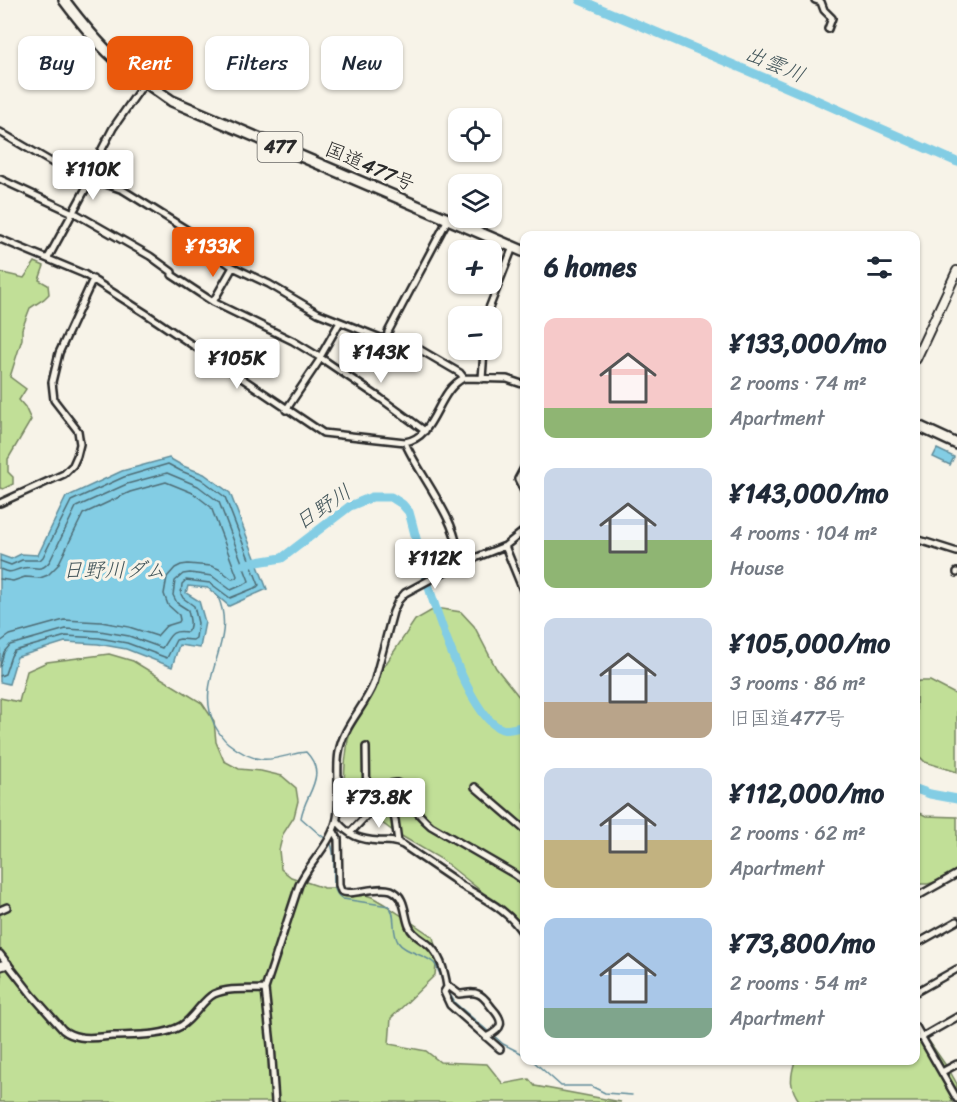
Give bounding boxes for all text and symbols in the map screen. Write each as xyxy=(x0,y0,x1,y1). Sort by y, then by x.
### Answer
water label: 出雲川 xyxy=(739,34,811,94)
chip: Buy xyxy=(18,36,95,90)
chip: Rent xyxy=(107,36,193,90)
chip: Filters xyxy=(205,36,309,90)
chip: New xyxy=(321,36,403,90)
map controls xyxy=(448,108,502,360)
button: locate xyxy=(448,108,502,162)
road number: 477 xyxy=(258,132,302,162)
street label: 国道477号 xyxy=(319,132,421,201)
pin: ¥110K xyxy=(51,150,135,201)
text: ¥110K xyxy=(66,152,120,187)
button: layers xyxy=(448,174,502,228)
pin: ¥133K xyxy=(171,227,255,278)
text: ¥133K xyxy=(186,229,240,264)
button: + xyxy=(448,240,502,294)
text: 6 homes xyxy=(544,244,636,290)
icon: filters xyxy=(863,251,896,284)
button: − xyxy=(448,306,502,360)
text: ¥133,000/mo xyxy=(730,320,887,366)
pin: ¥143K xyxy=(339,333,423,384)
text: ¥143K xyxy=(353,335,409,370)
pin: ¥105K xyxy=(195,339,279,390)
text: ¥105K xyxy=(209,341,265,376)
icon: home xyxy=(592,342,664,414)
text: 2 rooms · 74 m² xyxy=(730,366,867,401)
text: Apartment xyxy=(730,401,824,436)
text: ¥143,000/mo xyxy=(730,470,888,516)
water label: 日野川 xyxy=(286,474,360,540)
icon: home xyxy=(592,492,664,564)
text: 4 rooms · 104 m² xyxy=(730,516,878,551)
pin: ¥112K xyxy=(393,539,477,590)
text: ¥112K xyxy=(409,541,461,576)
water label: 日野川ダム xyxy=(62,551,166,589)
text: House xyxy=(730,551,784,586)
text: ¥105,000/mo xyxy=(730,620,890,666)
icon: home xyxy=(592,642,664,714)
text: 3 rooms · 86 m² xyxy=(730,666,866,701)
text: 旧国道477号 xyxy=(730,701,845,736)
text: ¥112,000/mo xyxy=(730,770,884,816)
pin: ¥73.8K xyxy=(330,778,428,829)
text: ¥73.8K xyxy=(347,780,411,815)
icon: home xyxy=(592,792,664,864)
text: 2 rooms · 62 m² xyxy=(730,816,866,851)
text: Apartment xyxy=(730,851,824,886)
text: ¥73,800/mo xyxy=(730,920,875,966)
icon: home xyxy=(592,942,664,1014)
text: 2 rooms · 54 m² xyxy=(730,966,868,1001)
text: Apartment xyxy=(730,1001,824,1036)

